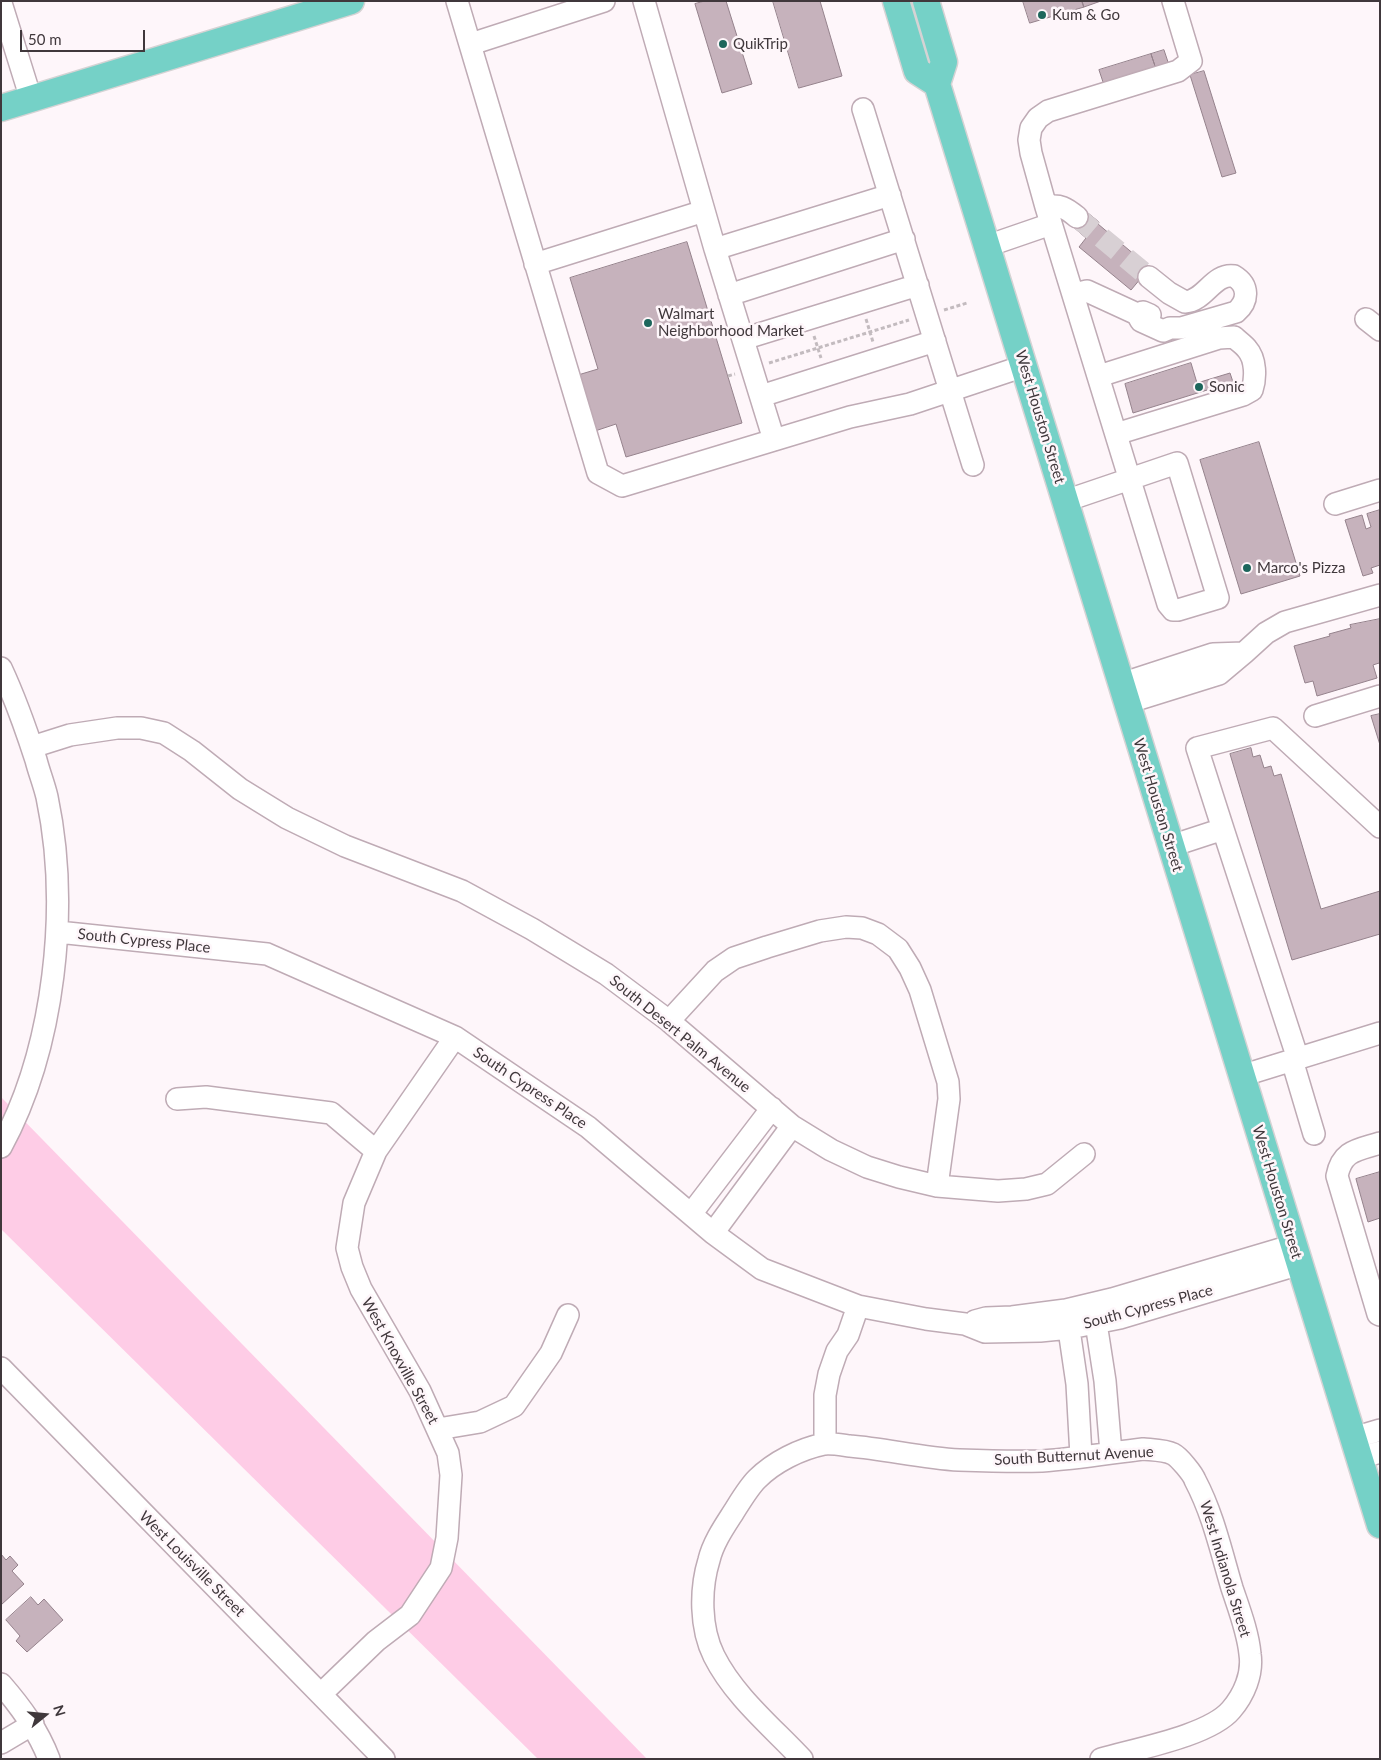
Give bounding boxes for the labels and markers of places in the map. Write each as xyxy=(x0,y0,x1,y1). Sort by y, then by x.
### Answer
place label: Kum & Go xyxy=(1052,6,1120,24)
marker: Kum & Go xyxy=(1036,9,1048,21)
place label: QuikTrip xyxy=(733,35,788,53)
marker: QuikTrip xyxy=(717,38,729,50)
place label: Walmart Neighborhood Market xyxy=(658,305,804,340)
marker: Walmart Neighborhood Market xyxy=(642,317,654,329)
place label: Sonic xyxy=(1209,378,1245,396)
marker: Sonic xyxy=(1193,381,1205,393)
place label: Marco's Pizza xyxy=(1257,559,1345,577)
marker: Marco's Pizza xyxy=(1241,562,1253,574)

